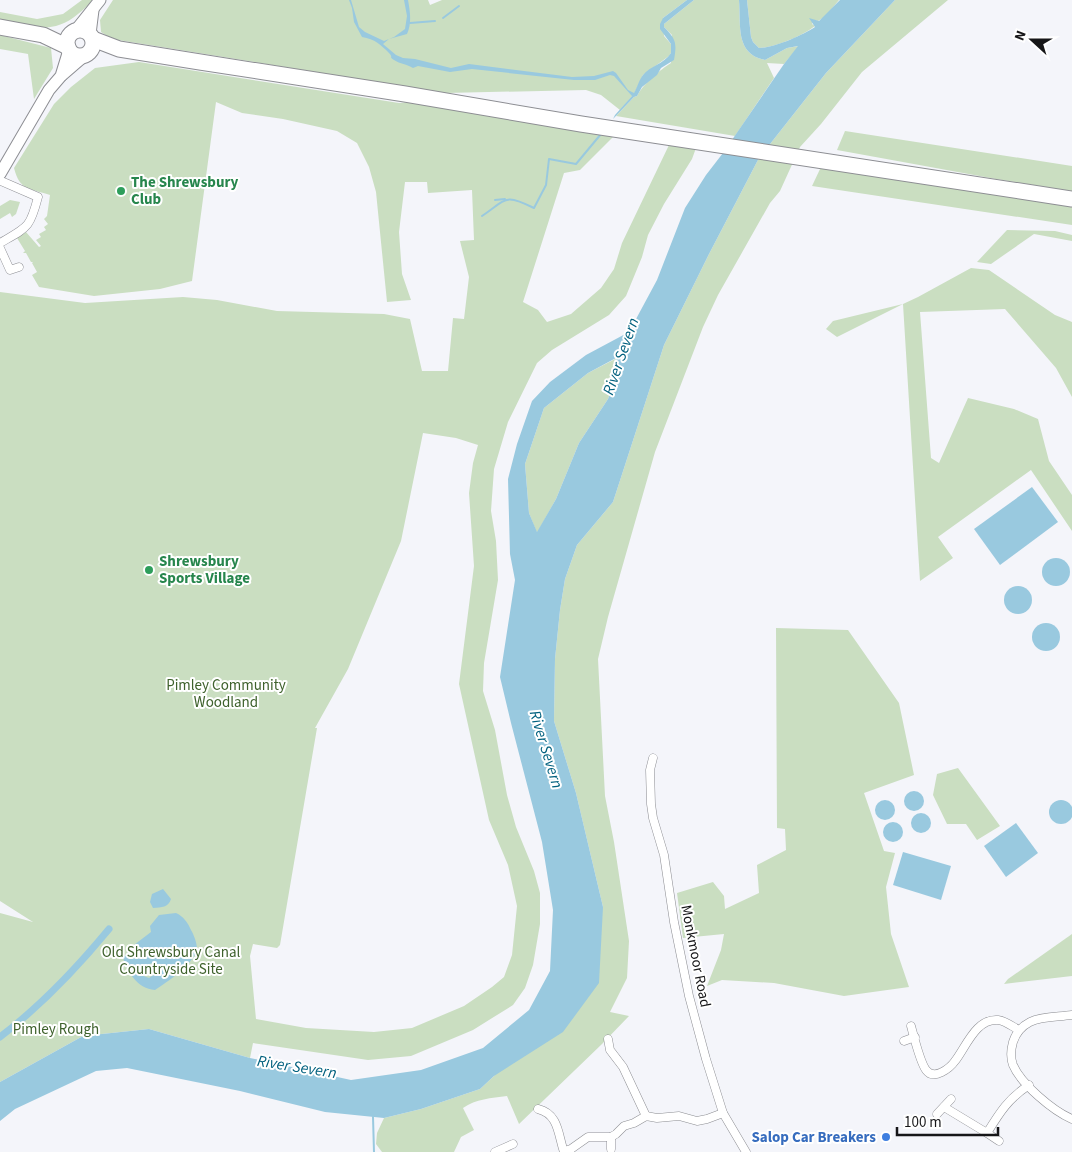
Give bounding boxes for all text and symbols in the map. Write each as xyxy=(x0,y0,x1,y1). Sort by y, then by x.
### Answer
north arrow xyxy=(1007,15,1057,65)
text: N xyxy=(1010,28,1032,44)
place label: The Shrewsbury Club xyxy=(131,172,239,210)
marker: The Shrewsbury Club xyxy=(115,185,127,197)
water label: River Severn xyxy=(597,315,644,398)
place label: Shrewsbury Sports Village xyxy=(159,551,250,589)
marker: Shrewsbury Sports Village xyxy=(143,564,155,576)
park label: Pimley Community Woodland xyxy=(166,675,286,713)
water label: River Severn xyxy=(524,708,568,791)
street label: Monkmoor Road xyxy=(675,903,716,1009)
park label: Old Shrewsbury Canal Countryside Site xyxy=(102,942,241,980)
park label: Pimley Rough xyxy=(13,1019,99,1040)
water label: River Severn xyxy=(255,1050,338,1084)
scale bar xyxy=(897,1104,998,1136)
text: 100 m xyxy=(904,1112,942,1133)
place label: Salop Car Breakers xyxy=(751,1127,876,1148)
marker: Salop Car Breakers xyxy=(880,1131,892,1143)

